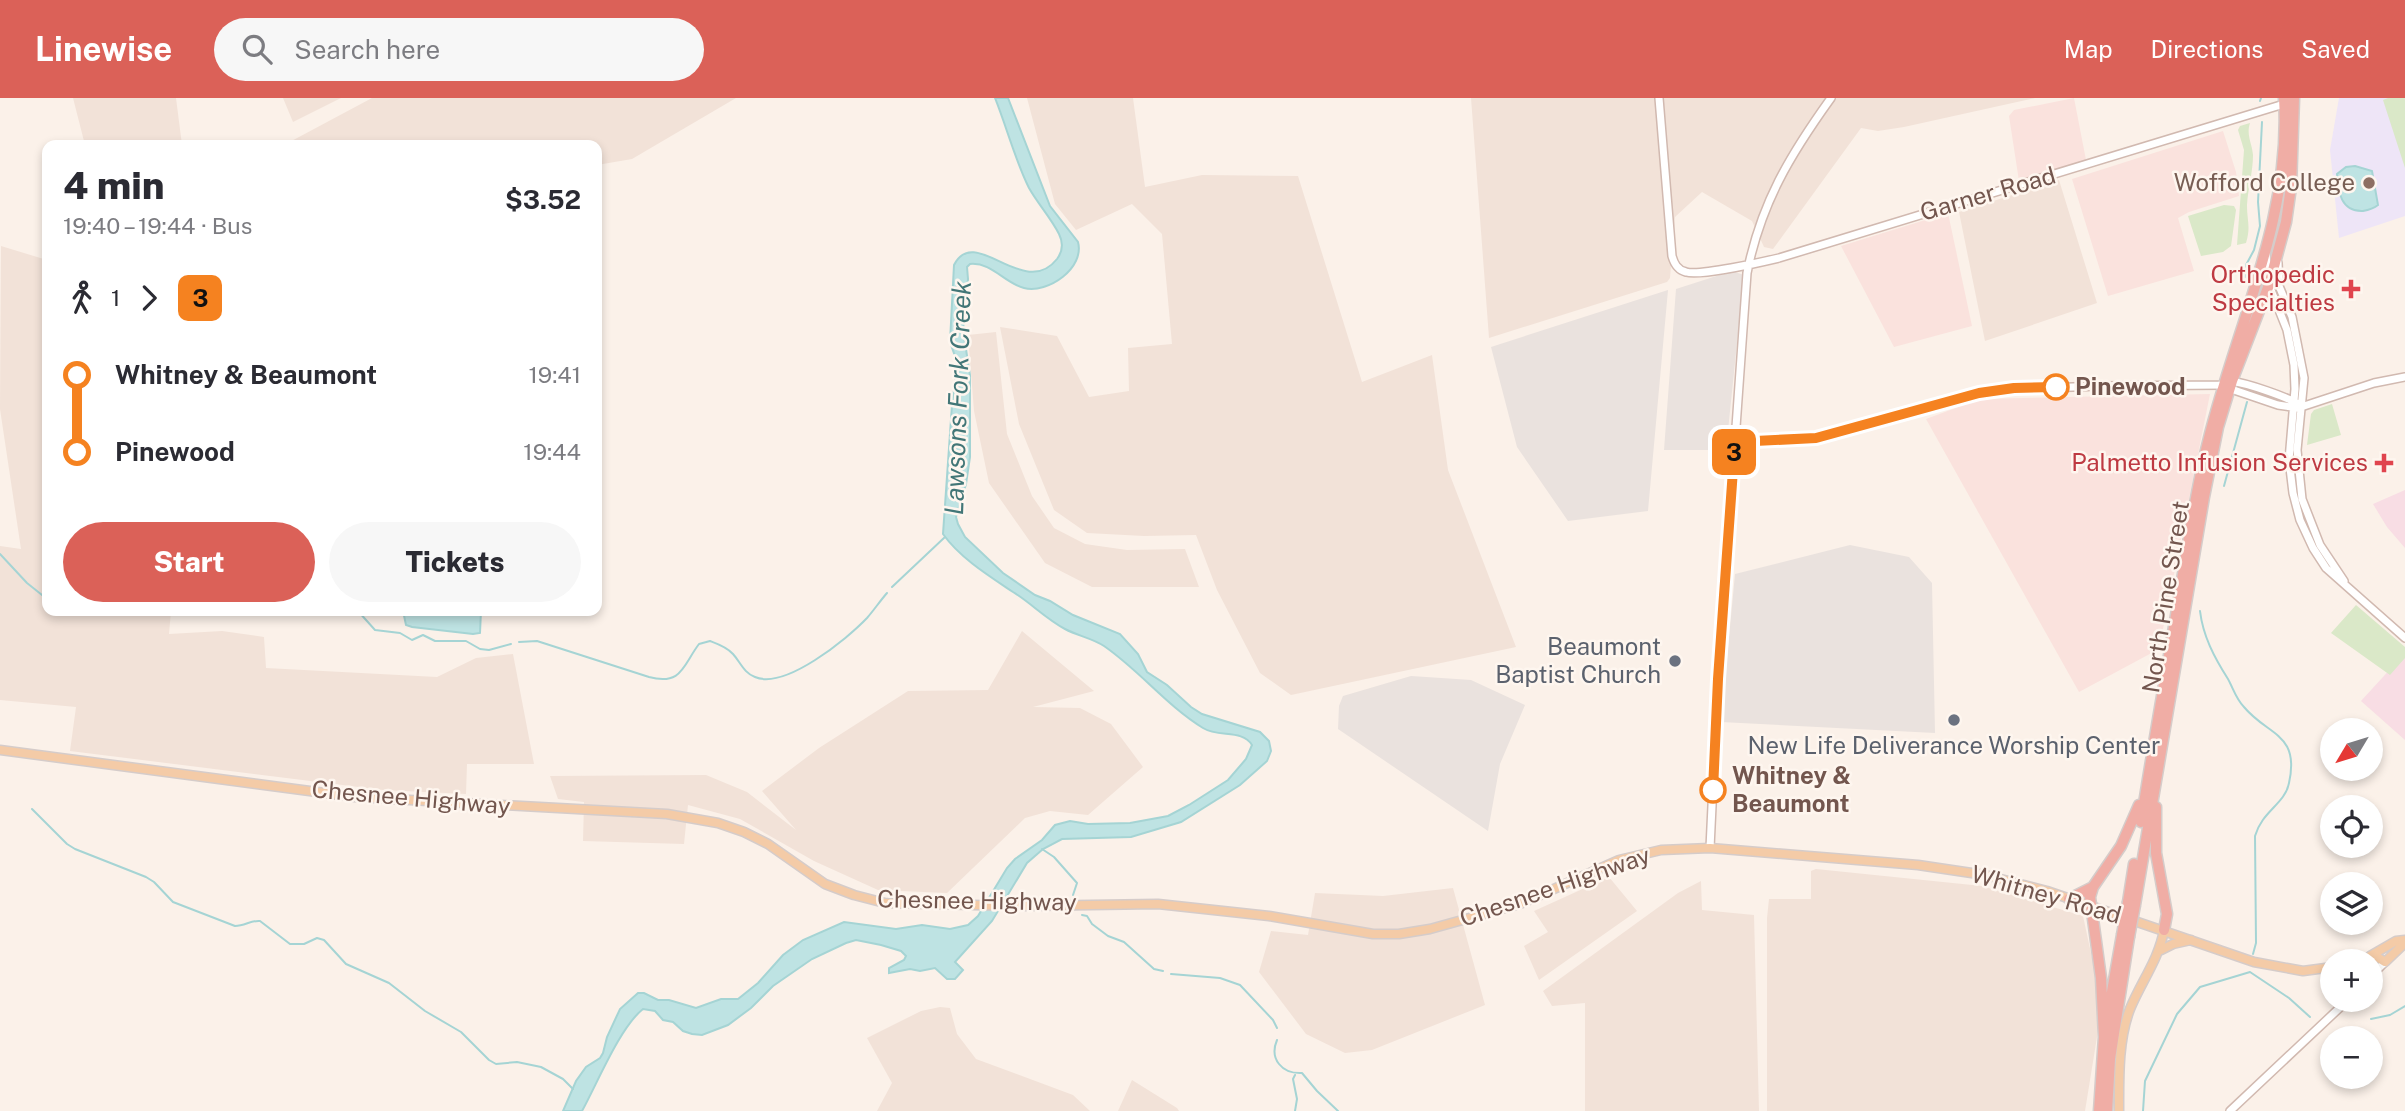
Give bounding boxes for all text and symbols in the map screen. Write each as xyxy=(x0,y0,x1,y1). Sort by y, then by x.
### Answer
search box xyxy=(214,18,704,81)
text: Linewise xyxy=(35,30,172,68)
icon: search xyxy=(238,30,276,68)
text: Search here xyxy=(294,34,440,65)
text: Map xyxy=(2064,35,2113,63)
text: Directions xyxy=(2151,35,2263,63)
text: Saved xyxy=(2301,35,2370,63)
street label: Garner Road xyxy=(1917,160,2059,226)
text: 4 min xyxy=(63,163,165,208)
place label: Wofford College xyxy=(2174,168,2355,196)
marker: Wofford College xyxy=(2361,175,2377,191)
text: $3.52 xyxy=(505,184,581,215)
text: 19:40 – 19:44 · Bus xyxy=(63,212,252,239)
place label: Orthopedic Specialties xyxy=(2210,260,2335,316)
icon: walk xyxy=(63,279,101,317)
icon: forward xyxy=(130,279,168,317)
marker: Orthopedic Specialties xyxy=(2341,279,2361,299)
water label: Lawsons Fork Creek xyxy=(938,280,977,516)
text: 1 xyxy=(111,284,120,311)
text: 3 xyxy=(192,284,208,312)
text: Whitney & Beaumont xyxy=(115,359,377,390)
text: 19:41 xyxy=(528,361,581,388)
place label: Pinewood xyxy=(2075,372,2186,400)
marker: Pinewood xyxy=(2043,374,2069,400)
line badge: 3 xyxy=(1711,429,1757,475)
text: Pinewood xyxy=(115,436,235,467)
text: 19:44 xyxy=(523,438,581,465)
text: 3 xyxy=(1726,438,1742,466)
place label: Palmetto Infusion Services xyxy=(2071,448,2368,476)
marker: Palmetto Infusion Services xyxy=(2374,453,2394,473)
street label: North Pine Street xyxy=(2136,499,2194,695)
button: Start xyxy=(63,522,315,602)
button: Tickets xyxy=(329,522,581,602)
place label: Beaumont Baptist Church xyxy=(1495,632,1661,688)
marker: Beaumont Baptist Church xyxy=(1667,653,1683,669)
marker: New Life Deliverance Worship Center xyxy=(1946,712,1962,728)
north arrow xyxy=(2320,718,2384,780)
map controls xyxy=(2320,718,2383,1089)
place label: New Life Deliverance Worship Center xyxy=(1748,731,2160,759)
place label: Whitney & Beaumont xyxy=(1732,761,1851,817)
street label: Chesnee Highway xyxy=(310,774,512,820)
marker: Whitney & Beaumont xyxy=(1700,777,1726,803)
button: locate xyxy=(2320,795,2383,858)
street label: Chesnee Highway xyxy=(1456,840,1654,932)
street label: Whitney Road xyxy=(1968,859,2124,929)
button: layers xyxy=(2320,872,2383,935)
street label: Chesnee Highway xyxy=(877,884,1077,916)
button: + xyxy=(2320,949,2383,1012)
button: − xyxy=(2320,1026,2383,1089)

